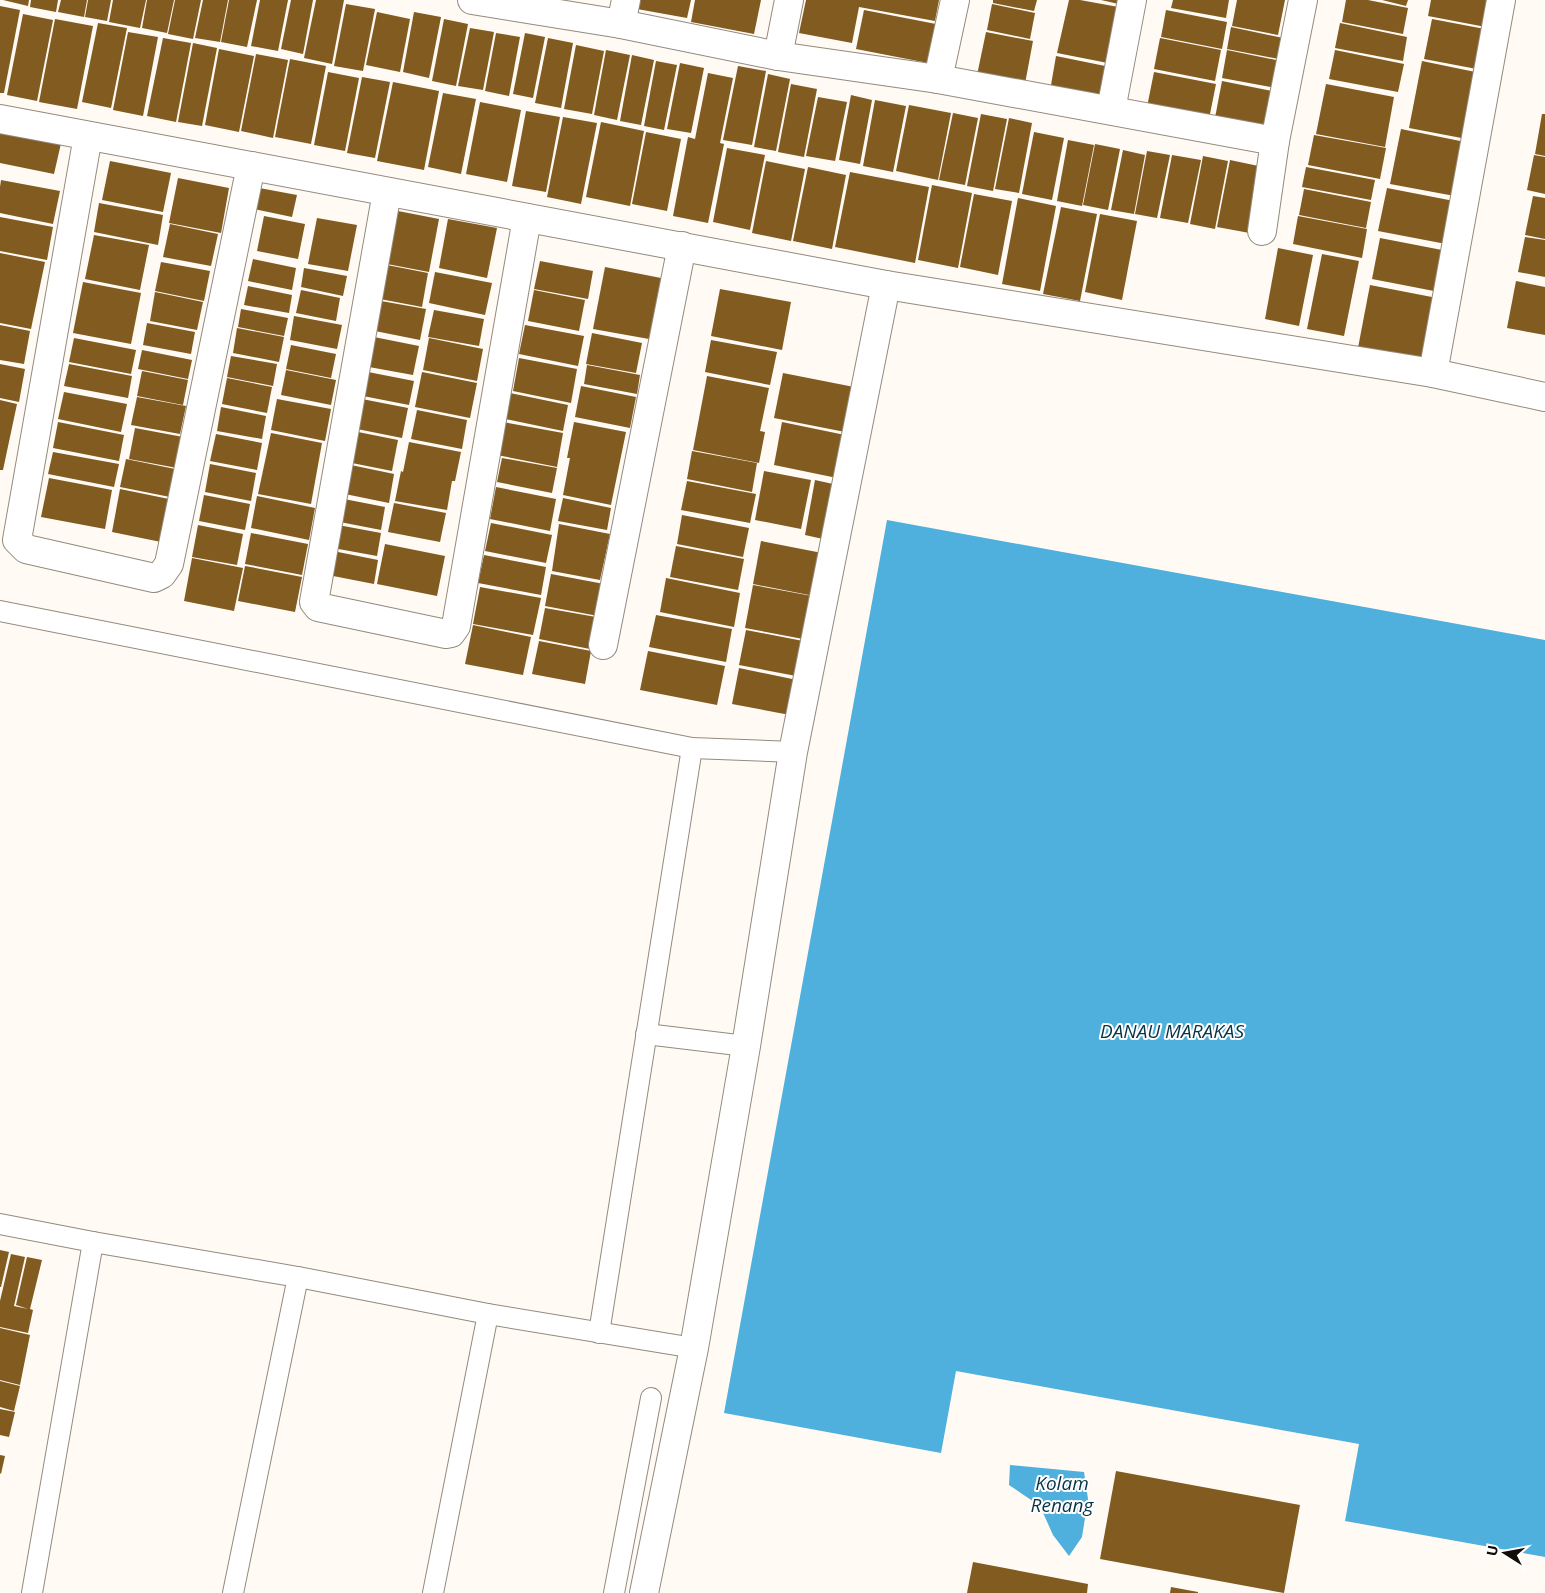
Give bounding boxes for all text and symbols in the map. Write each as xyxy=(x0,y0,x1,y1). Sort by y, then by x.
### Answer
water label: DANAU MARAKAS xyxy=(1100,1018,1244,1044)
water label: Kolam Renang xyxy=(1031,1470,1095,1518)
north arrow xyxy=(1480,1528,1530,1578)
text: U xyxy=(1481,1543,1502,1557)

